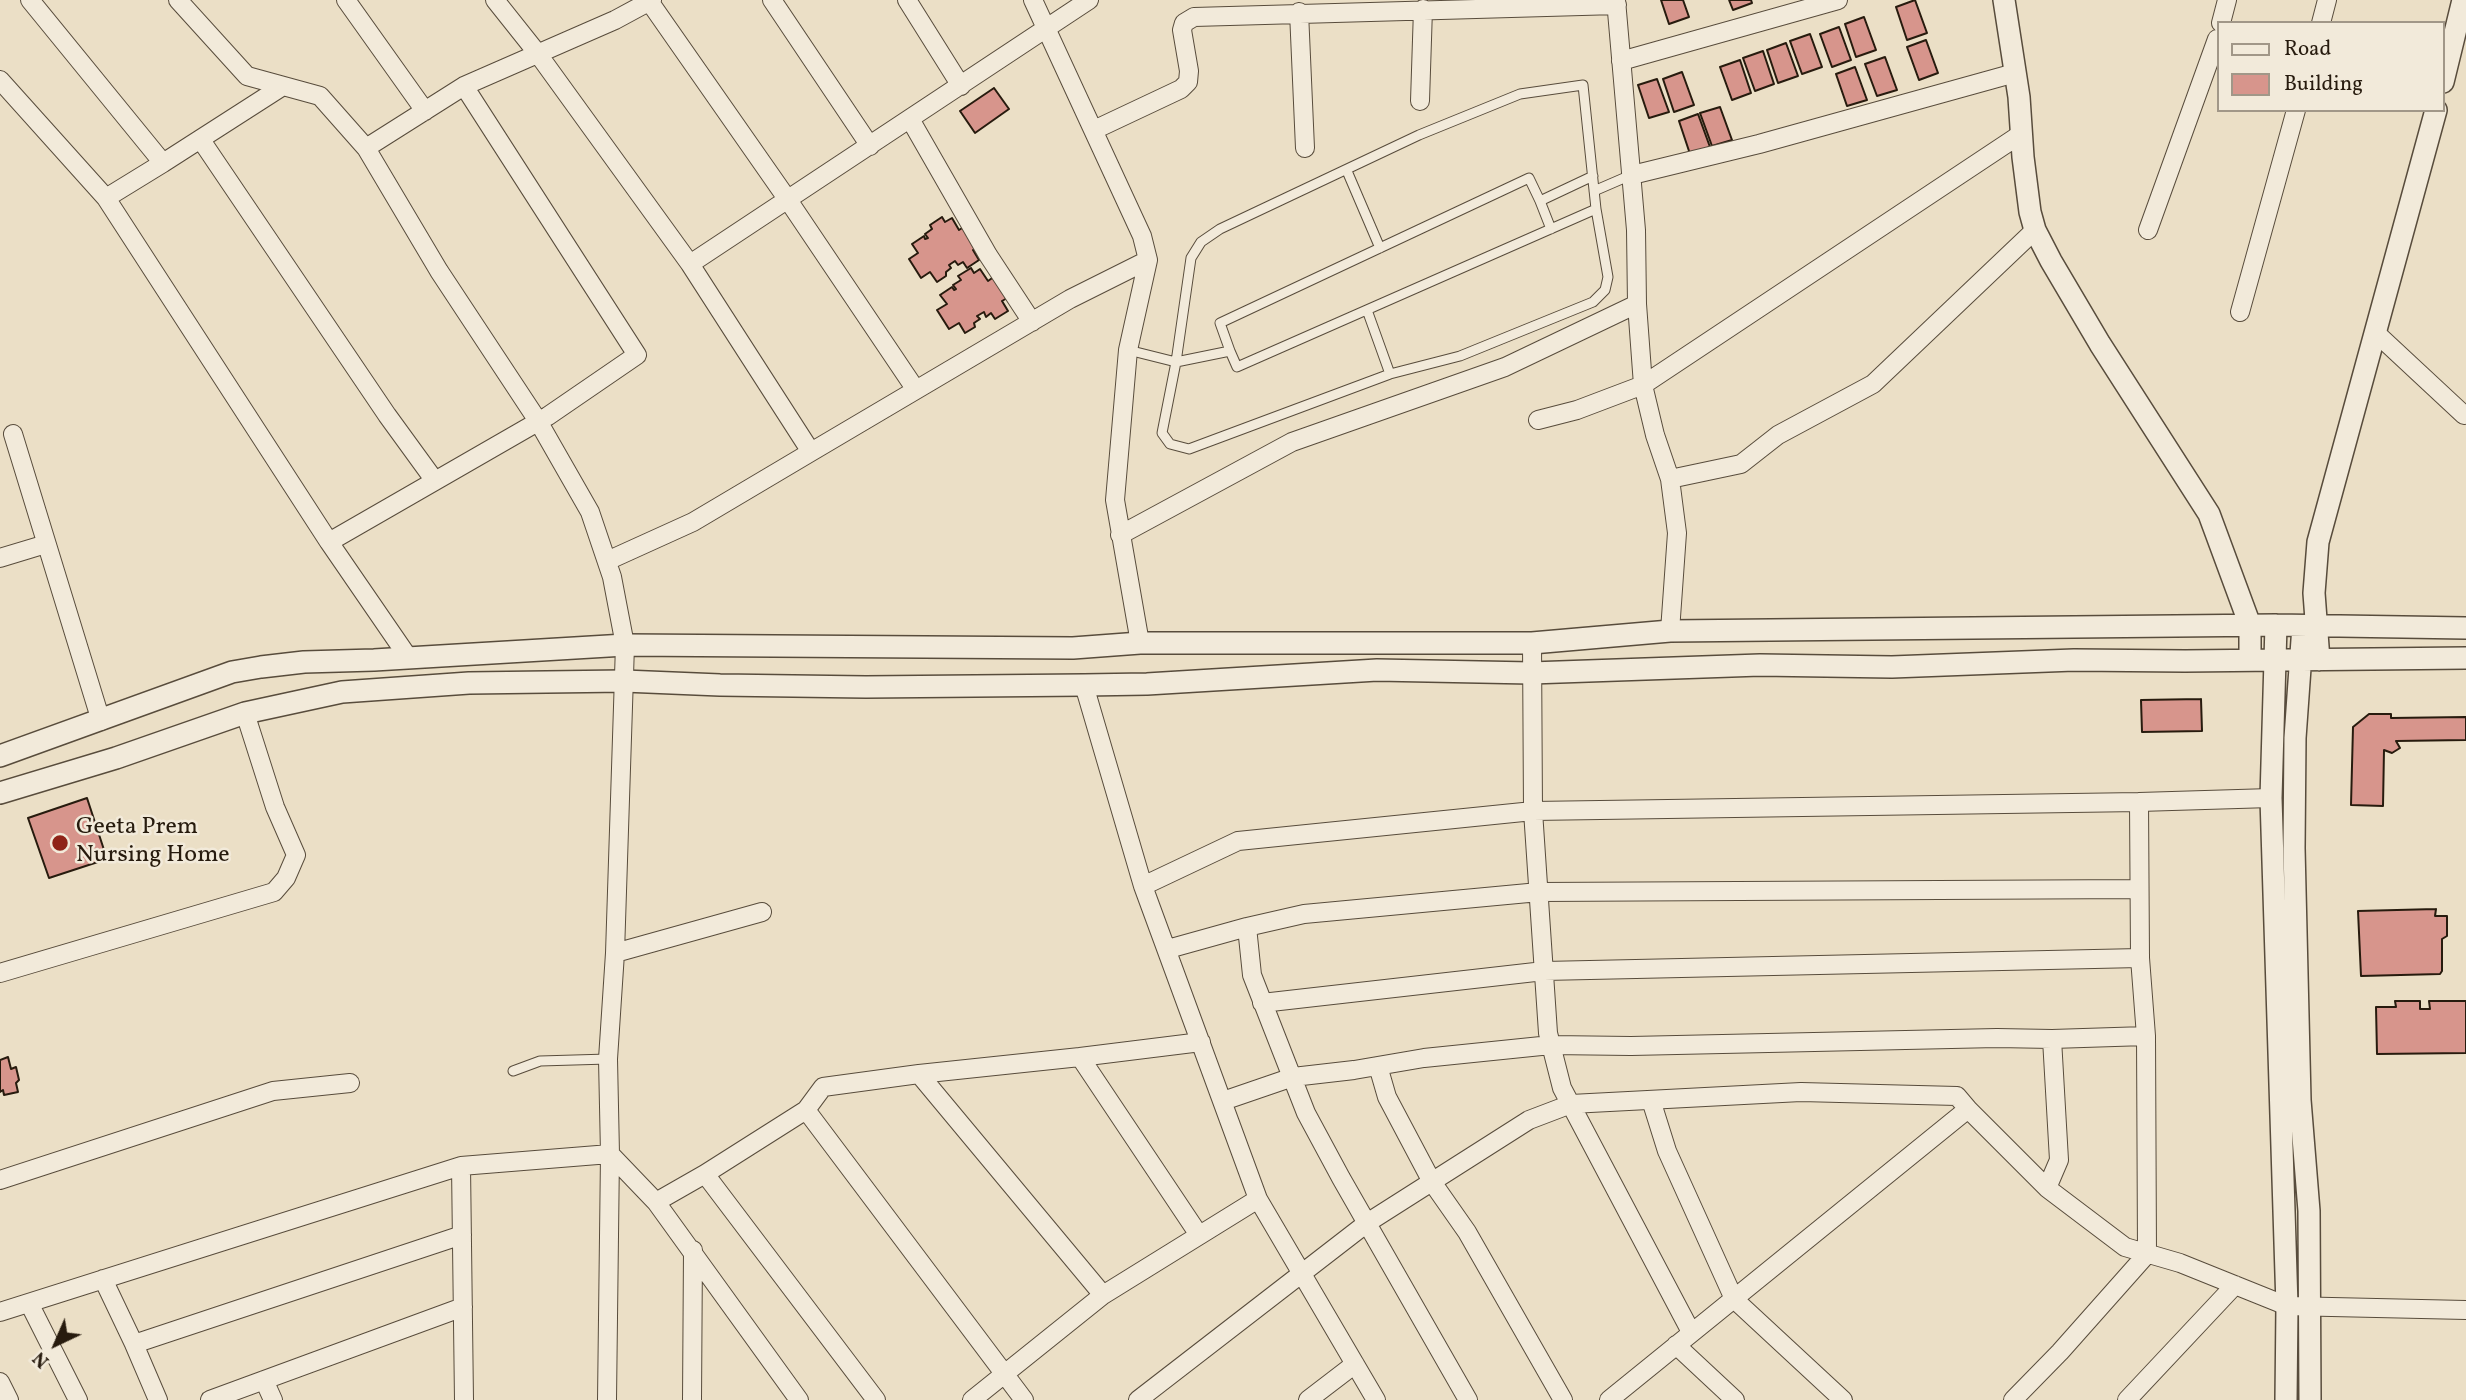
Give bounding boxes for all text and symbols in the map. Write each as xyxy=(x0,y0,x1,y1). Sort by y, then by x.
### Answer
legend xyxy=(2218,21,2445,112)
text: Road xyxy=(2284,35,2331,64)
text: Building xyxy=(2284,70,2363,99)
place label: Geeta Prem Nursing Home xyxy=(76,815,230,871)
marker: Geeta Prem Nursing Home xyxy=(50,833,70,853)
north arrow xyxy=(21,1309,91,1379)
text: N xyxy=(27,1345,55,1373)

